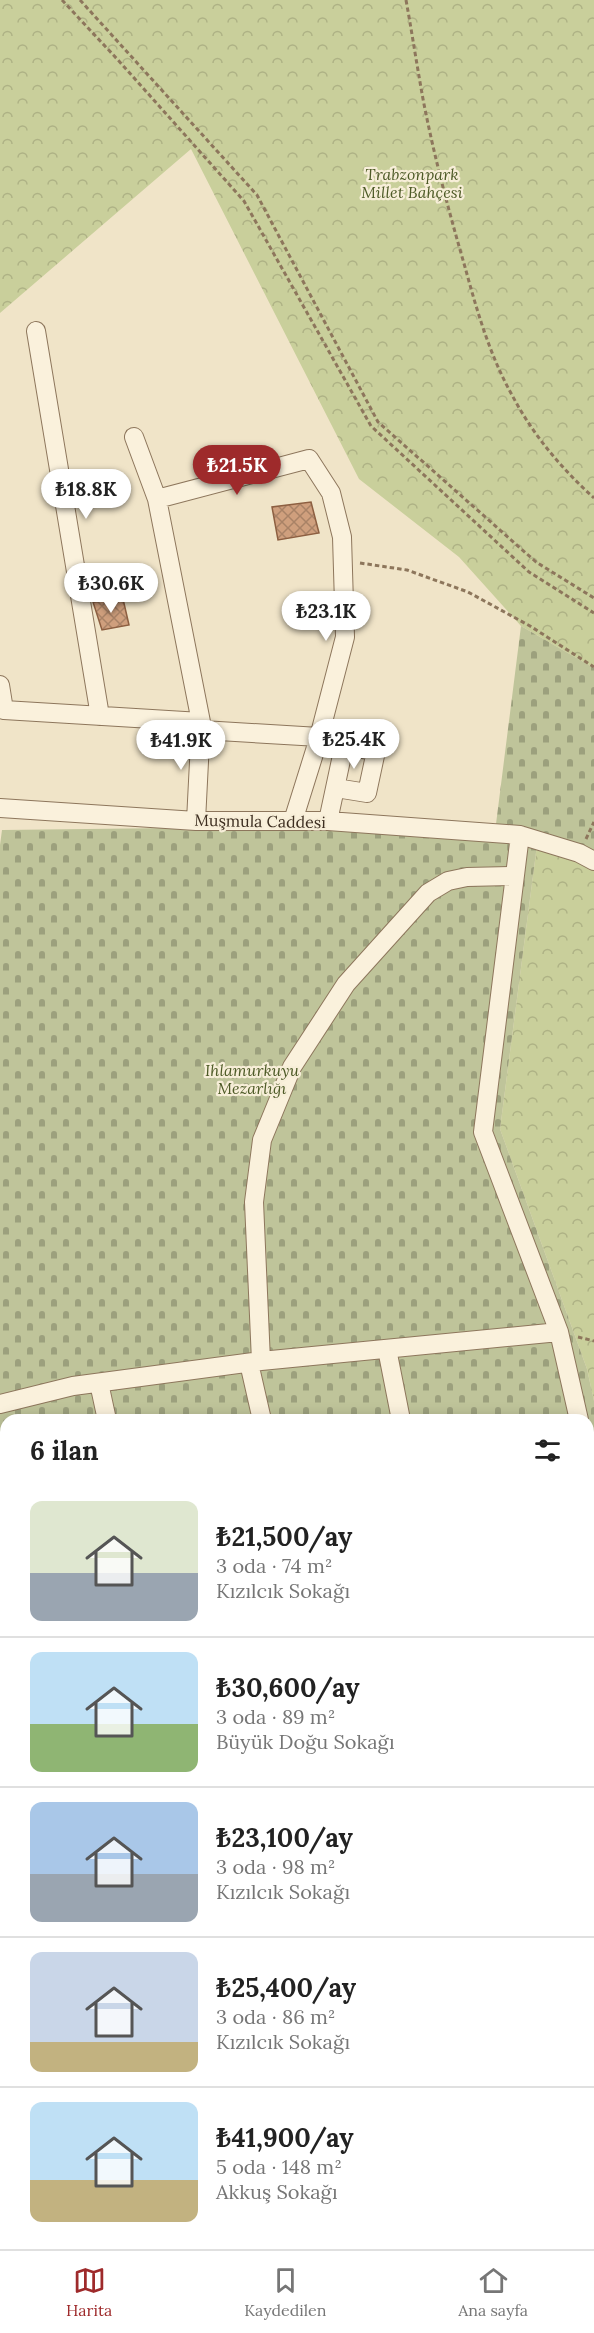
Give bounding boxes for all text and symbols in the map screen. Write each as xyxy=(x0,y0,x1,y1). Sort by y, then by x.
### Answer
park label: Trabzonpark Millet Bahçesi xyxy=(361,164,463,202)
pin: ₺21.5K xyxy=(188,445,286,496)
text: ₺21.5K xyxy=(207,452,267,477)
pin: ₺18.8K xyxy=(37,469,135,520)
text: ₺18.8K xyxy=(55,476,117,501)
pin: ₺30.6K xyxy=(62,563,160,614)
text: ₺30.6K xyxy=(78,570,144,595)
pin: ₺23.1K xyxy=(277,591,375,642)
text: ₺23.1K xyxy=(296,598,356,623)
pin: ₺25.4K xyxy=(305,719,403,770)
pin: ₺41.9K xyxy=(132,720,230,771)
text: ₺25.4K xyxy=(322,726,386,751)
text: ₺41.9K xyxy=(150,727,212,752)
street label: Muşmula Caddesi xyxy=(194,810,326,832)
park label: Ihlamurkuyu Mezarlığı xyxy=(205,1060,299,1098)
text: 6 ilan xyxy=(30,1434,99,1467)
icon: filters xyxy=(531,1434,564,1467)
text: ₺21,500/ay xyxy=(216,1520,352,1553)
icon: home xyxy=(78,1525,150,1597)
text: 3 oda · 74 m² xyxy=(216,1553,333,1578)
text: Kızılcık Sokağı xyxy=(216,1578,350,1603)
text: ₺30,600/ay xyxy=(216,1671,360,1704)
icon: home xyxy=(78,1676,150,1748)
text: 3 oda · 89 m² xyxy=(216,1704,335,1729)
text: Büyük Doğu Sokağı xyxy=(216,1729,395,1754)
text: ₺23,100/ay xyxy=(216,1821,353,1854)
icon: home xyxy=(78,1826,150,1898)
text: 3 oda · 98 m² xyxy=(216,1854,336,1879)
text: Kızılcık Sokağı xyxy=(216,1879,350,1904)
text: ₺25,400/ay xyxy=(216,1971,356,2004)
icon: home xyxy=(78,1976,150,2048)
text: 3 oda · 86 m² xyxy=(216,2004,336,2029)
text: Kızılcık Sokağı xyxy=(216,2029,350,2054)
text: ₺41,900/ay xyxy=(216,2121,354,2154)
icon: home xyxy=(78,2126,150,2198)
text: 5 oda · 148 m² xyxy=(216,2154,342,2179)
text: Akkuş Sokağı xyxy=(216,2179,338,2204)
tab: Harita xyxy=(66,2264,112,2320)
tab: Kaydedilen xyxy=(244,2264,326,2320)
tab: Ana sayfa xyxy=(458,2264,528,2320)

